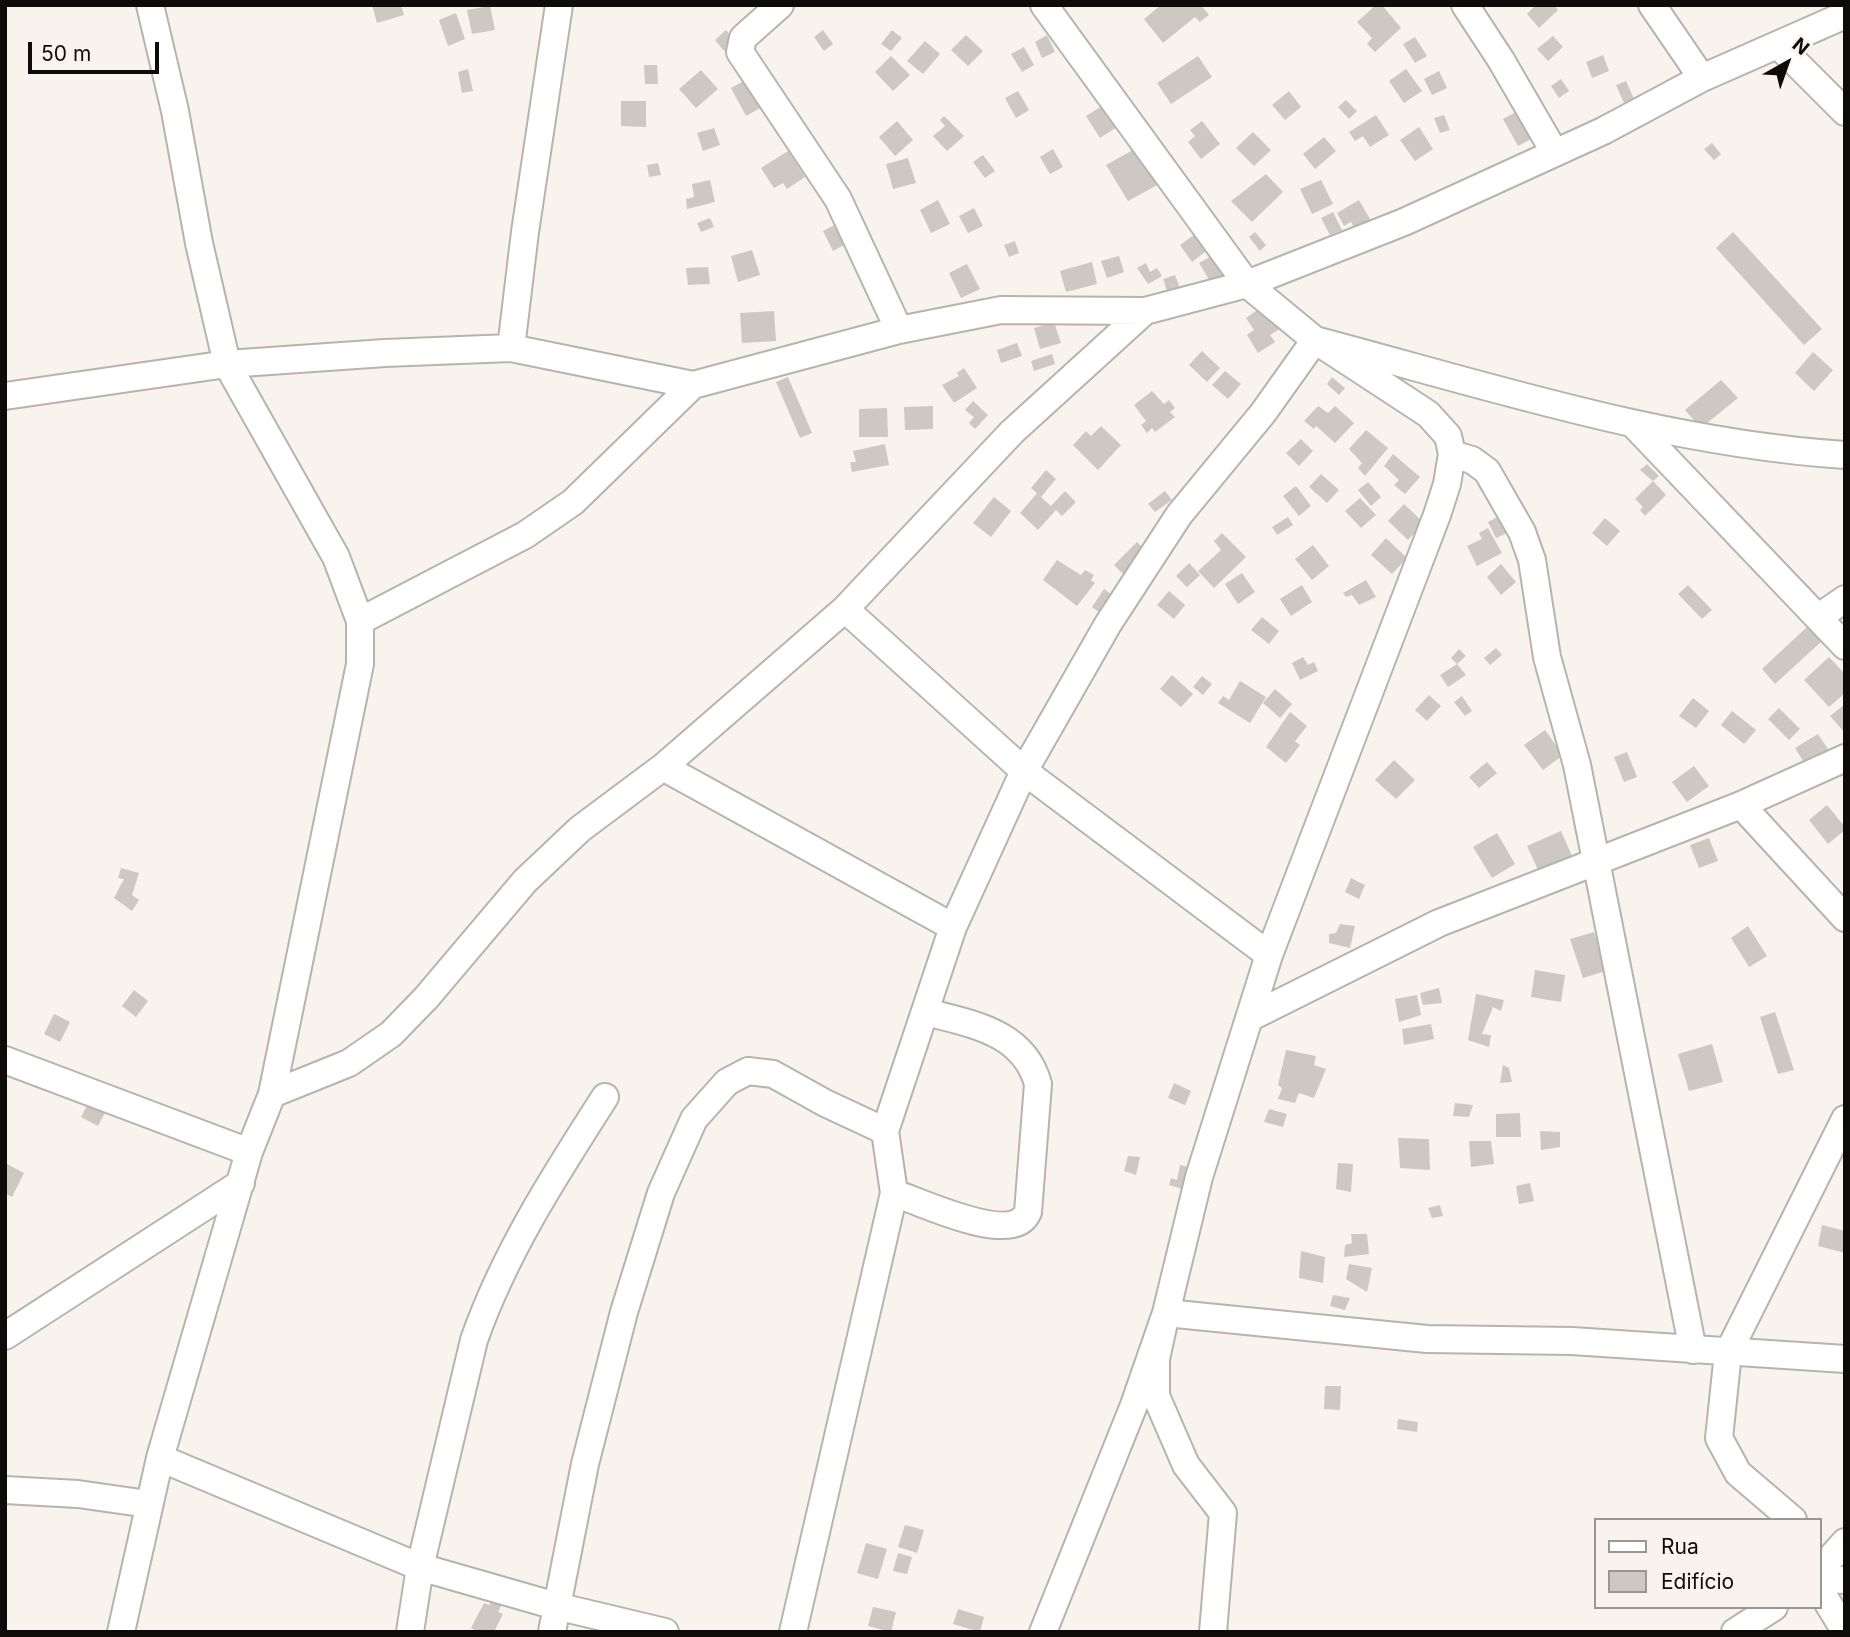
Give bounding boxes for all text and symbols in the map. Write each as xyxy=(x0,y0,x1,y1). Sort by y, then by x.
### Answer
scale bar xyxy=(32,28,163,72)
north arrow xyxy=(1752,28,1822,98)
text: N xyxy=(1788,33,1814,60)
text: 50 m xyxy=(41,41,91,66)
legend xyxy=(1594,1518,1822,1609)
text: Rua xyxy=(1661,1534,1699,1559)
text: Edifício xyxy=(1661,1569,1734,1594)

